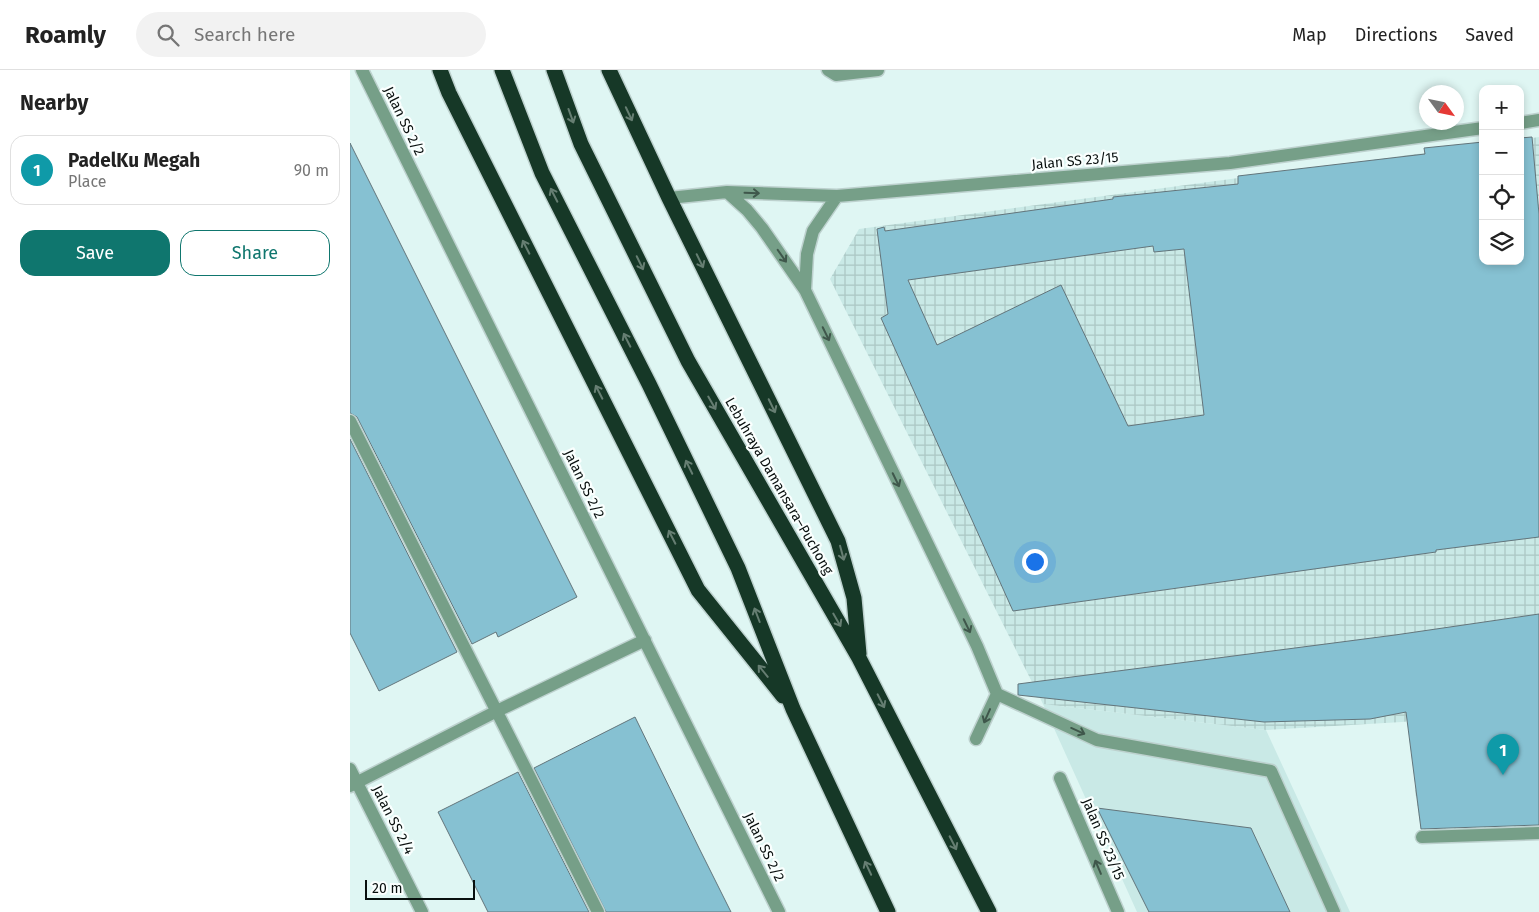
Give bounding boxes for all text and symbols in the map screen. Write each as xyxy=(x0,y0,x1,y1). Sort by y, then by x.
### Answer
search box xyxy=(136,12,486,57)
text: Roamly xyxy=(25,21,106,49)
icon: search xyxy=(154,21,182,49)
text: Search here xyxy=(194,23,295,46)
text: Map xyxy=(1292,24,1327,46)
text: Directions xyxy=(1355,24,1437,46)
text: Saved xyxy=(1465,24,1514,46)
street label: Jalan SS 2/2 xyxy=(380,84,428,158)
north arrow xyxy=(1419,85,1464,130)
map controls xyxy=(1479,85,1524,265)
button: + xyxy=(1479,85,1524,130)
text: Nearby xyxy=(20,90,88,116)
one-way arrow xyxy=(625,106,634,121)
one-way arrow xyxy=(567,107,576,123)
button: − xyxy=(1479,130,1524,175)
text: PadelKu Megah xyxy=(68,149,200,172)
street label: Jalan SS 23/15 xyxy=(1031,149,1119,173)
text: 1 xyxy=(33,161,41,180)
text: 90 m xyxy=(294,161,329,180)
text: Place xyxy=(68,172,107,191)
button: locate xyxy=(1479,175,1524,220)
one-way arrow xyxy=(549,188,558,203)
one-way arrow xyxy=(744,188,760,198)
button: layers xyxy=(1479,220,1524,265)
button: Save xyxy=(20,230,170,276)
button: Share xyxy=(180,230,330,276)
one-way arrow xyxy=(521,240,530,255)
one-way arrow xyxy=(777,248,787,262)
one-way arrow xyxy=(695,253,705,268)
one-way arrow xyxy=(636,255,645,270)
one-way arrow xyxy=(821,326,831,341)
one-way arrow xyxy=(622,333,632,348)
one-way arrow xyxy=(594,385,603,400)
street label: Lebuhraya Damansara–Puchong xyxy=(721,394,837,578)
one-way arrow xyxy=(708,396,718,410)
one-way arrow xyxy=(768,398,777,413)
street label: Jalan SS 2/2 xyxy=(560,447,608,521)
one-way arrow xyxy=(684,460,693,475)
one-way arrow xyxy=(892,472,901,487)
one-way arrow xyxy=(667,530,677,545)
one-way arrow xyxy=(837,544,847,560)
your location xyxy=(1022,549,1048,575)
one-way arrow xyxy=(751,607,760,622)
one-way arrow xyxy=(832,612,842,627)
one-way arrow xyxy=(962,619,972,634)
one-way arrow xyxy=(757,665,768,678)
one-way arrow xyxy=(876,694,886,709)
one-way arrow xyxy=(981,708,991,723)
one-way arrow xyxy=(1070,726,1085,736)
pin: 1 xyxy=(1487,734,1519,775)
street label: Jalan SS 2/4 xyxy=(368,783,418,858)
street label: Jalan SS 23/15 xyxy=(1078,796,1128,882)
street label: Jalan SS 2/2 xyxy=(740,810,788,884)
one-way arrow xyxy=(948,835,958,850)
one-way arrow xyxy=(1093,860,1103,875)
one-way arrow xyxy=(862,861,872,876)
scale bar xyxy=(365,877,475,900)
text: 20 m xyxy=(372,880,402,897)

